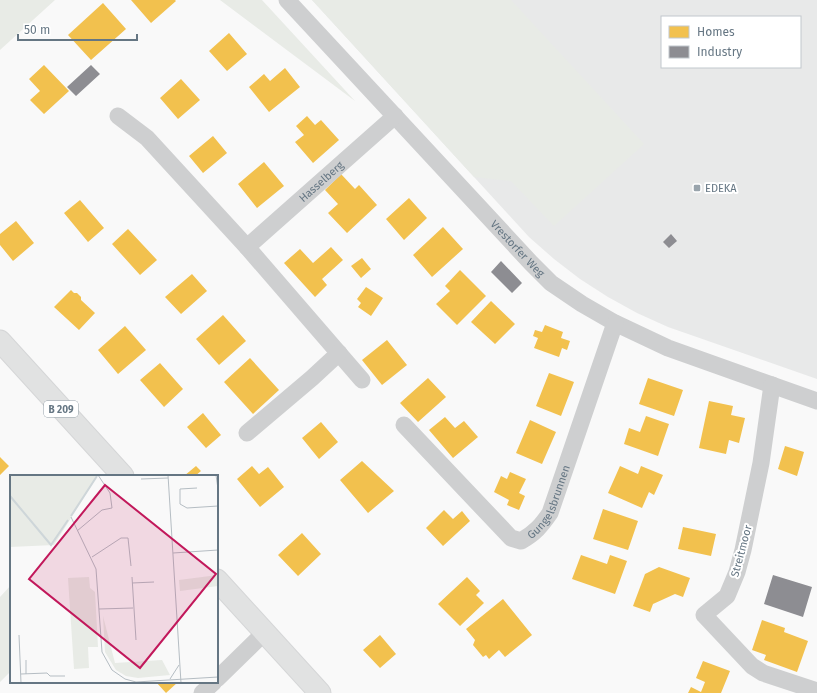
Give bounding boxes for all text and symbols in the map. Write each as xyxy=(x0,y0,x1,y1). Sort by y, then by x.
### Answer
scale bar xyxy=(18,16,137,42)
legend xyxy=(661,16,801,68)
text: 50 m xyxy=(24,23,50,37)
text: Homes xyxy=(697,25,735,39)
text: Industry xyxy=(697,45,742,59)
street label: Hasselberg xyxy=(297,158,347,205)
place label: EDEKA xyxy=(705,182,737,195)
marker: EDEKA xyxy=(692,183,702,193)
street label: Vrestorfer Weg xyxy=(488,218,547,280)
road number: B 209 xyxy=(44,401,78,417)
street label: Gungelsbrunnen xyxy=(525,463,573,542)
inset map xyxy=(10,475,218,683)
street label: Streitmoor xyxy=(728,523,755,579)

